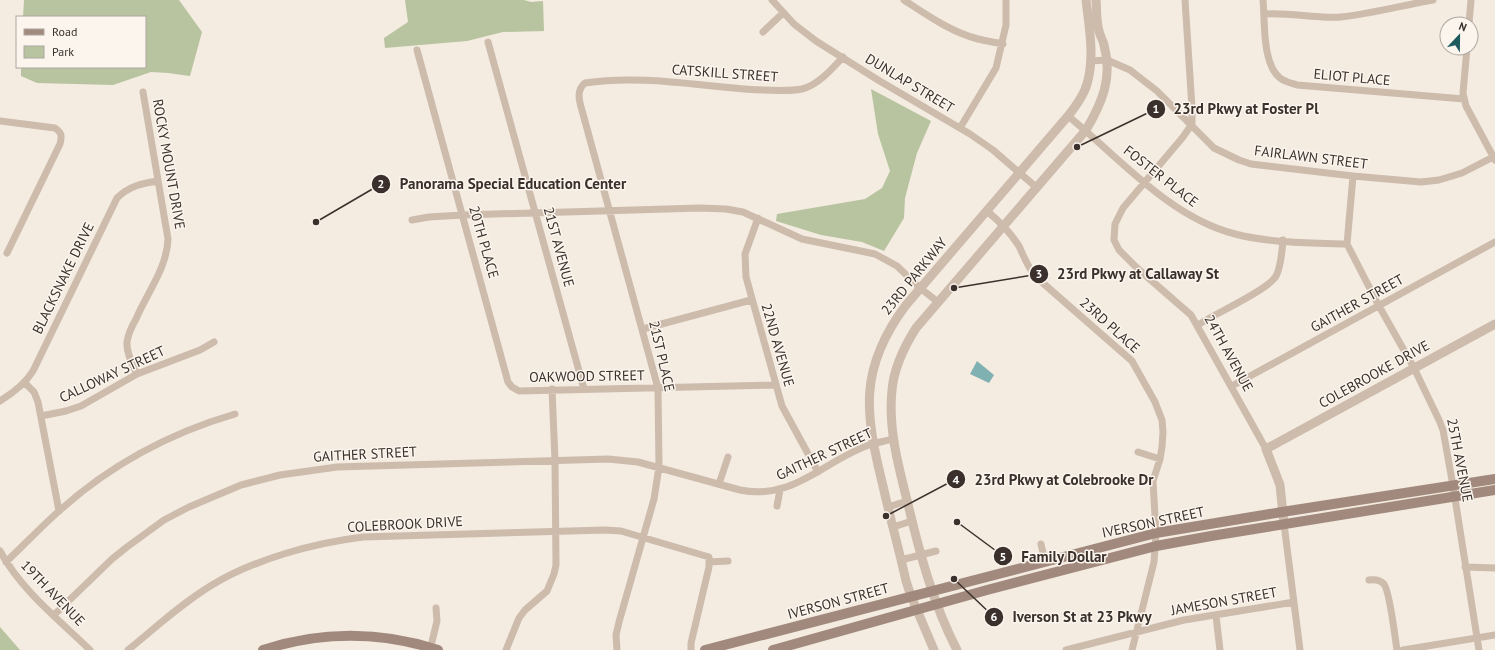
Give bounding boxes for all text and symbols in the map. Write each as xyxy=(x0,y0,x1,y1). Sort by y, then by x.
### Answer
legend xyxy=(16,16,146,68)
north arrow xyxy=(1439,16,1479,56)
text: N xyxy=(1457,19,1469,35)
text: Road xyxy=(52,24,77,39)
text: Park xyxy=(52,44,74,59)
street label: DUNLAP STREET xyxy=(862,49,958,117)
street label: CATSKILL STREET xyxy=(671,60,779,86)
street label: ELIOT PLACE xyxy=(1313,65,1391,89)
callout: 23rd Pkwy at Foster Pl xyxy=(1146,96,1327,123)
street label: ROCKY MOUNT DRIVE xyxy=(149,98,189,230)
text: 23rd Pkwy at Foster Pl xyxy=(1173,99,1319,118)
text: 1 xyxy=(1153,101,1159,116)
street label: FOSTER PLACE xyxy=(1120,141,1202,211)
street label: FAIRLAWN STREET xyxy=(1253,141,1369,173)
callout: Panorama Special Education Center xyxy=(371,170,634,197)
text: Panorama Special Education Center xyxy=(400,174,627,193)
text: 2 xyxy=(378,176,384,191)
street label: 20TH PLACE xyxy=(465,204,503,280)
street label: 21ST AVENUE xyxy=(540,205,578,289)
street label: BLACKSNAKE DRIVE xyxy=(28,219,98,337)
street label: 23RD PARKWAY xyxy=(877,233,951,318)
callout: 23rd Pkwy at Callaway St xyxy=(1029,260,1228,287)
text: 23rd Pkwy at Callaway St xyxy=(1057,264,1220,283)
text: 3 xyxy=(1036,266,1042,281)
street label: GAITHER STREET xyxy=(1307,270,1407,336)
street label: 23RD PLACE xyxy=(1076,293,1144,357)
street label: 22ND AVENUE xyxy=(757,301,799,389)
street label: 24TH AVENUE xyxy=(1201,312,1257,394)
street label: 21ST PLACE xyxy=(645,319,679,393)
street label: COLEBROOKE DRIVE xyxy=(1315,336,1433,412)
street label: CALLOWAY STREET xyxy=(56,342,168,406)
street label: OAKWOOD STREET xyxy=(529,366,645,386)
street label: 25TH AVENUE xyxy=(1443,417,1477,503)
street label: GAITHER STREET xyxy=(773,424,875,484)
street label: GAITHER STREET xyxy=(313,442,418,466)
callout: 23rd Pkwy at Colebrooke Dr xyxy=(946,466,1162,493)
text: 23rd Pkwy at Colebrooke Dr xyxy=(974,470,1154,489)
text: 4 xyxy=(953,472,960,487)
street label: IVERSON STREET xyxy=(1100,502,1206,542)
street label: COLEBROOK DRIVE xyxy=(347,512,463,536)
callout: Family Dollar xyxy=(993,543,1115,570)
text: Family Dollar xyxy=(1021,547,1107,566)
text: 5 xyxy=(1000,549,1006,564)
street label: 19TH AVENUE xyxy=(17,556,89,630)
street label: IVERSON STREET xyxy=(785,579,891,623)
street label: JAMESON STREET xyxy=(1169,583,1279,619)
callout: Iverson St at 23 Pkwy xyxy=(984,603,1160,630)
text: Iverson St at 23 Pkwy xyxy=(1012,607,1152,626)
text: 6 xyxy=(991,609,998,624)

